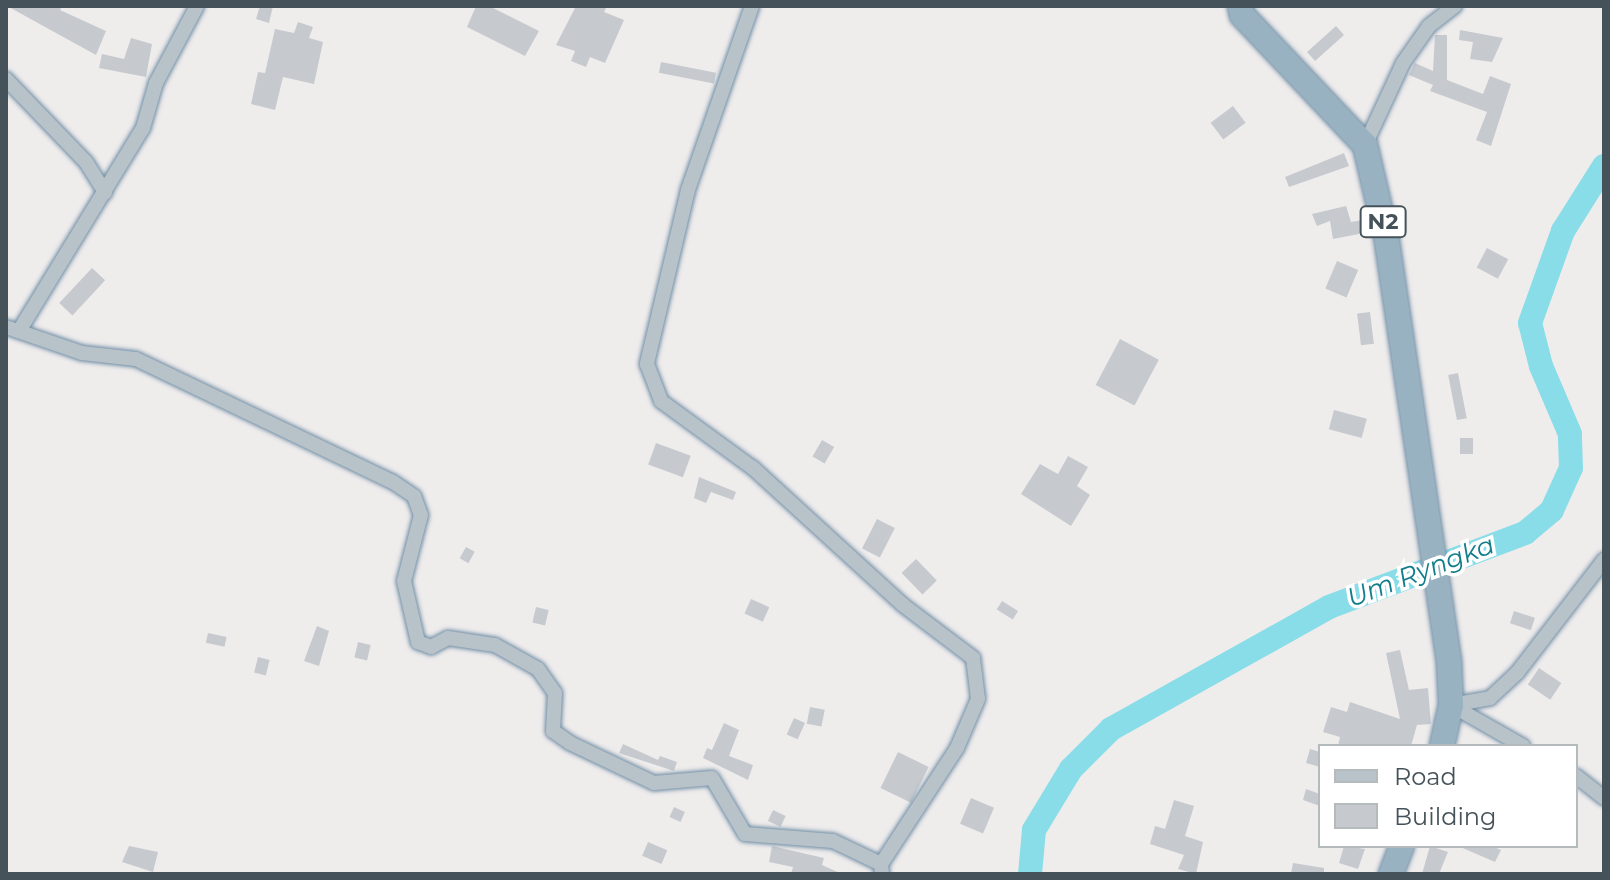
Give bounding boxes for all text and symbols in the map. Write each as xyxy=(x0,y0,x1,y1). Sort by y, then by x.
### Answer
road number: N2 xyxy=(1359,204,1407,240)
water label: Um Ryngka xyxy=(1343,530,1499,614)
legend xyxy=(1318,744,1578,848)
text: Road xyxy=(1394,762,1457,791)
text: Building xyxy=(1394,802,1497,831)

